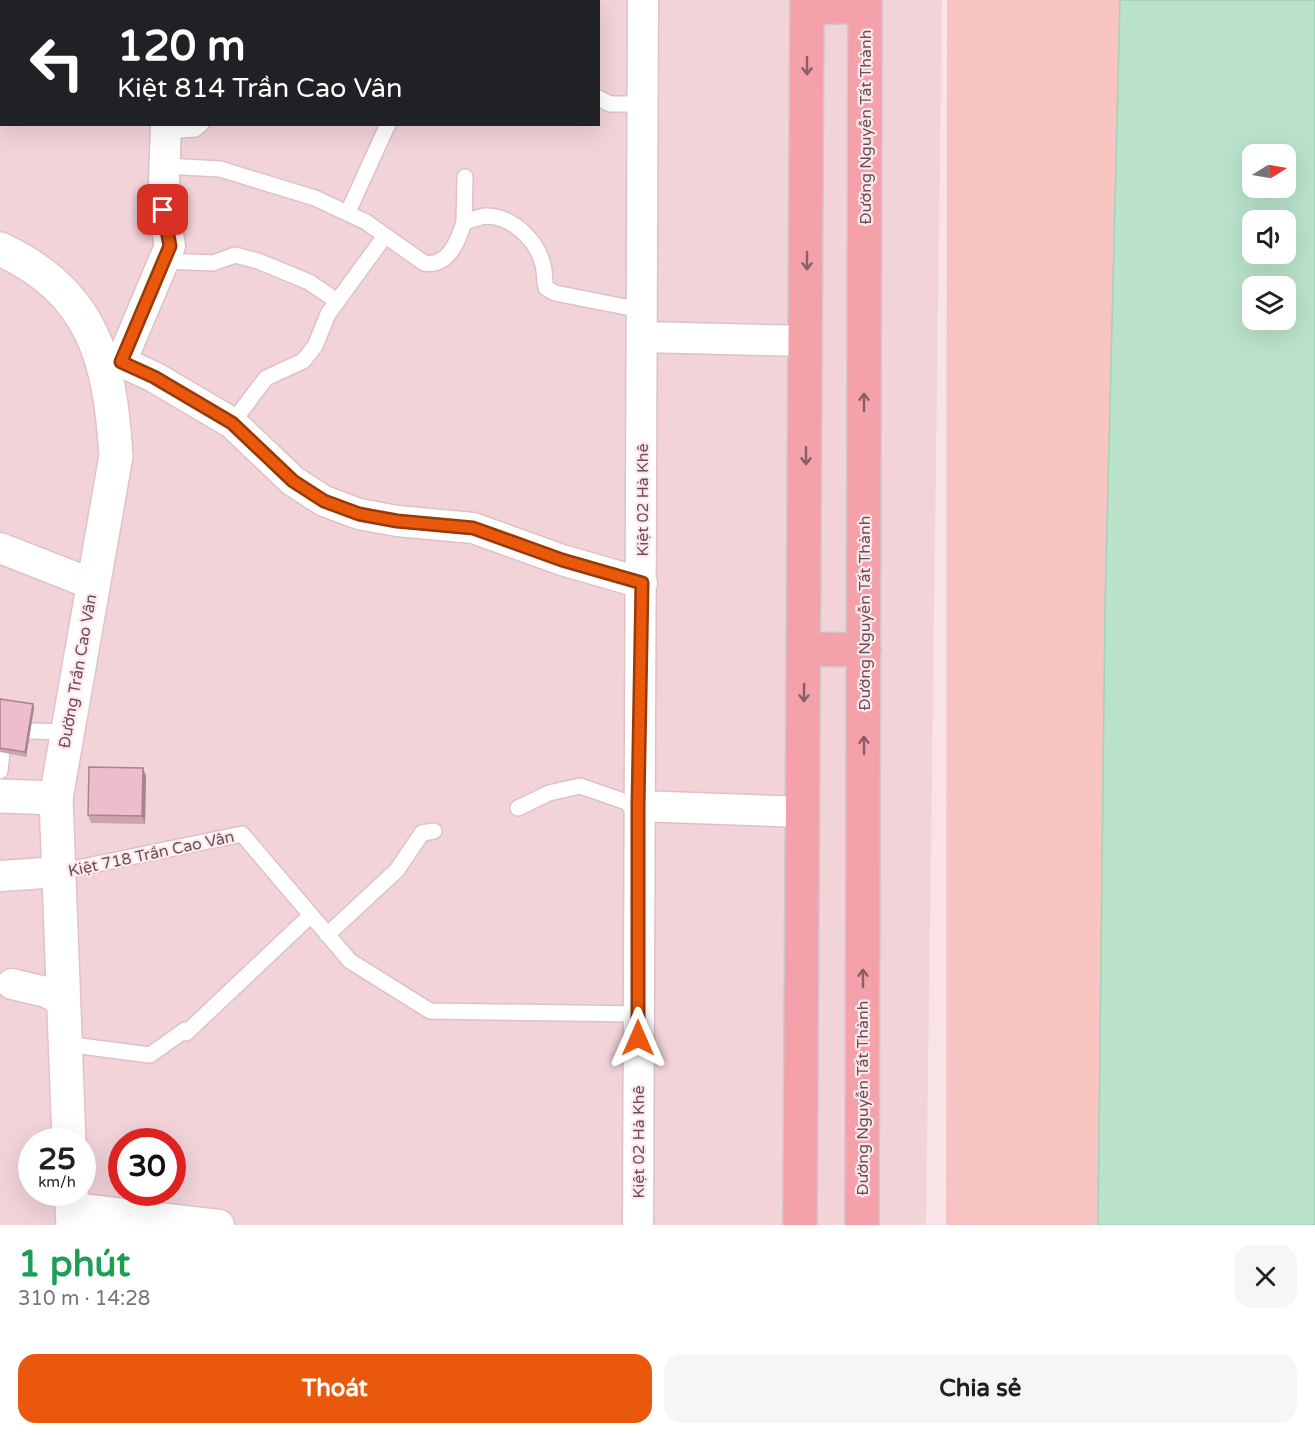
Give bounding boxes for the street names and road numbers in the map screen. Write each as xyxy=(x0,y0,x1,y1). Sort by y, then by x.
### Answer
street label: Đường Nguyễn Tất Thành xyxy=(856,30,876,224)
street label: Kiệt 02 Hà Khê xyxy=(633,443,653,557)
street label: Đường Nguyễn Tất Thành xyxy=(855,516,875,710)
street label: Đường Trần Cao Vân xyxy=(55,592,101,750)
street label: Kiệt 718 Trần Cao Vân xyxy=(66,827,236,881)
street label: Đường Nguyễn Tất Thành xyxy=(853,1001,873,1195)
street label: Kiệt 02 Hà Khê xyxy=(629,1085,649,1199)

